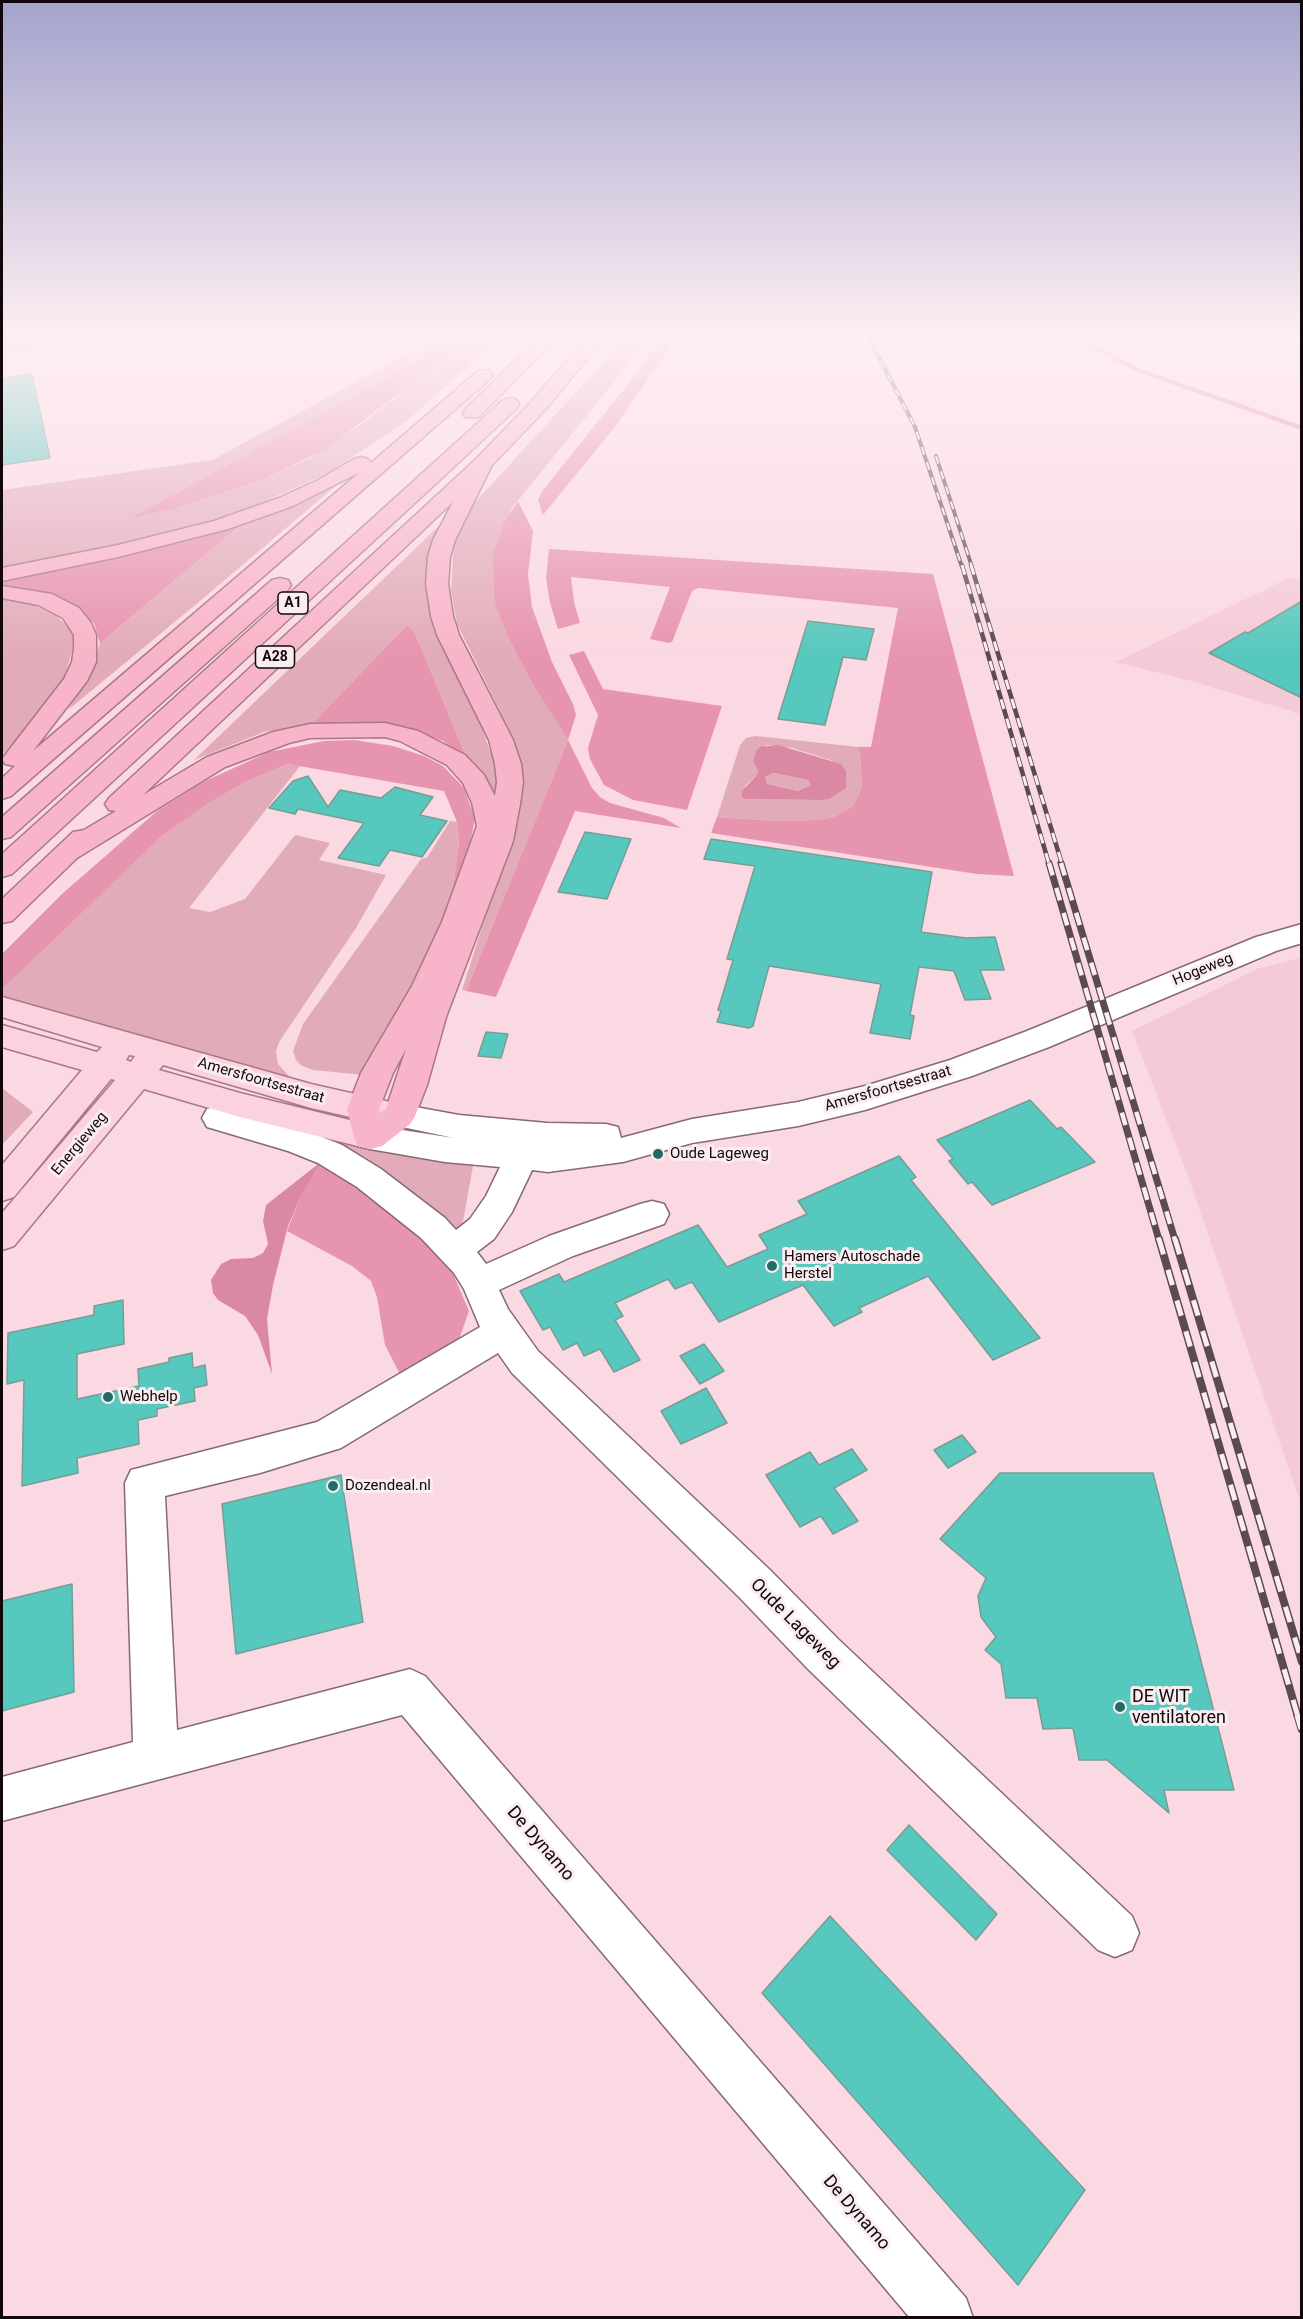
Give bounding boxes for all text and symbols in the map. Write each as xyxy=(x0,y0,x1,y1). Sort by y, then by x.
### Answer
road number: A1 xyxy=(278,592,308,614)
road number: A28 xyxy=(256,646,294,668)
street label: Hogeweg xyxy=(1170,950,1236,990)
street label: Amersfoortsestraat xyxy=(196,1054,326,1108)
street label: Amersfoortsestraat xyxy=(823,1062,953,1116)
street label: Energieweg xyxy=(48,1109,112,1179)
place label: Oude Lageweg xyxy=(670,1145,769,1163)
marker: Oude Lageweg xyxy=(651,1147,665,1161)
place label: Hamers Autoschade Herstel xyxy=(784,1248,920,1283)
marker: Hamers Autoschade Herstel xyxy=(765,1259,779,1273)
place label: Webhelp xyxy=(120,1388,178,1406)
marker: Webhelp xyxy=(101,1390,115,1404)
place label: Dozendeal.nl xyxy=(345,1477,431,1495)
marker: Dozendeal.nl xyxy=(326,1479,340,1493)
street label: Oude Lageweg xyxy=(745,1574,845,1674)
place label: DE WIT ventilatoren xyxy=(1132,1686,1226,1728)
marker: DE WIT ventilatoren xyxy=(1113,1700,1127,1714)
street label: De Dynamo xyxy=(502,1802,578,1886)
street label: De Dynamo xyxy=(818,2171,894,2255)

